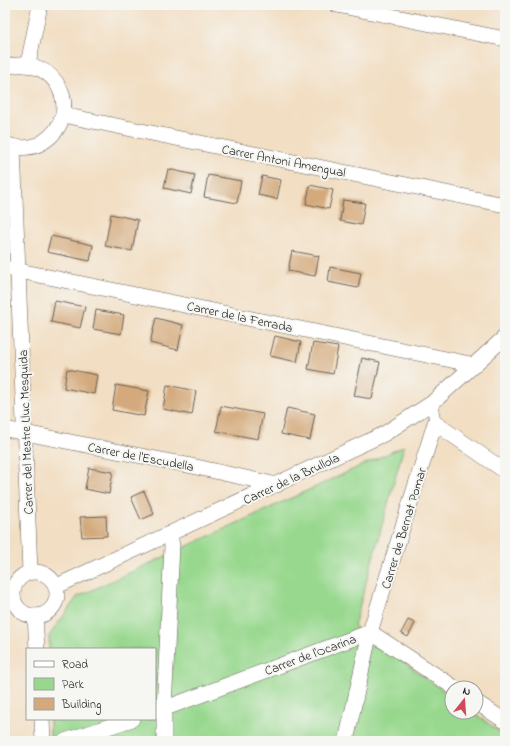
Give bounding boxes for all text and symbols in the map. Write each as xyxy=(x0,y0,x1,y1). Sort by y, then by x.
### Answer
street label: Carrer Antoni Amengual xyxy=(220,140,347,184)
street label: Carrer de la Ferrada xyxy=(185,297,294,338)
street label: Carrer del Mestre Lluc Mesquida xyxy=(14,349,39,515)
street label: Carrer de l'Escudella xyxy=(86,438,195,477)
street label: Carrer de la Brullola xyxy=(240,449,343,510)
street label: Carrer de Bernat Pomar xyxy=(377,464,432,591)
street label: Carrer de l'Ocarina xyxy=(262,630,359,681)
legend xyxy=(26,648,156,720)
text: Road xyxy=(62,656,88,674)
text: Park xyxy=(62,676,84,694)
north arrow xyxy=(444,680,484,720)
text: N xyxy=(461,683,473,700)
text: Building xyxy=(61,696,101,715)

